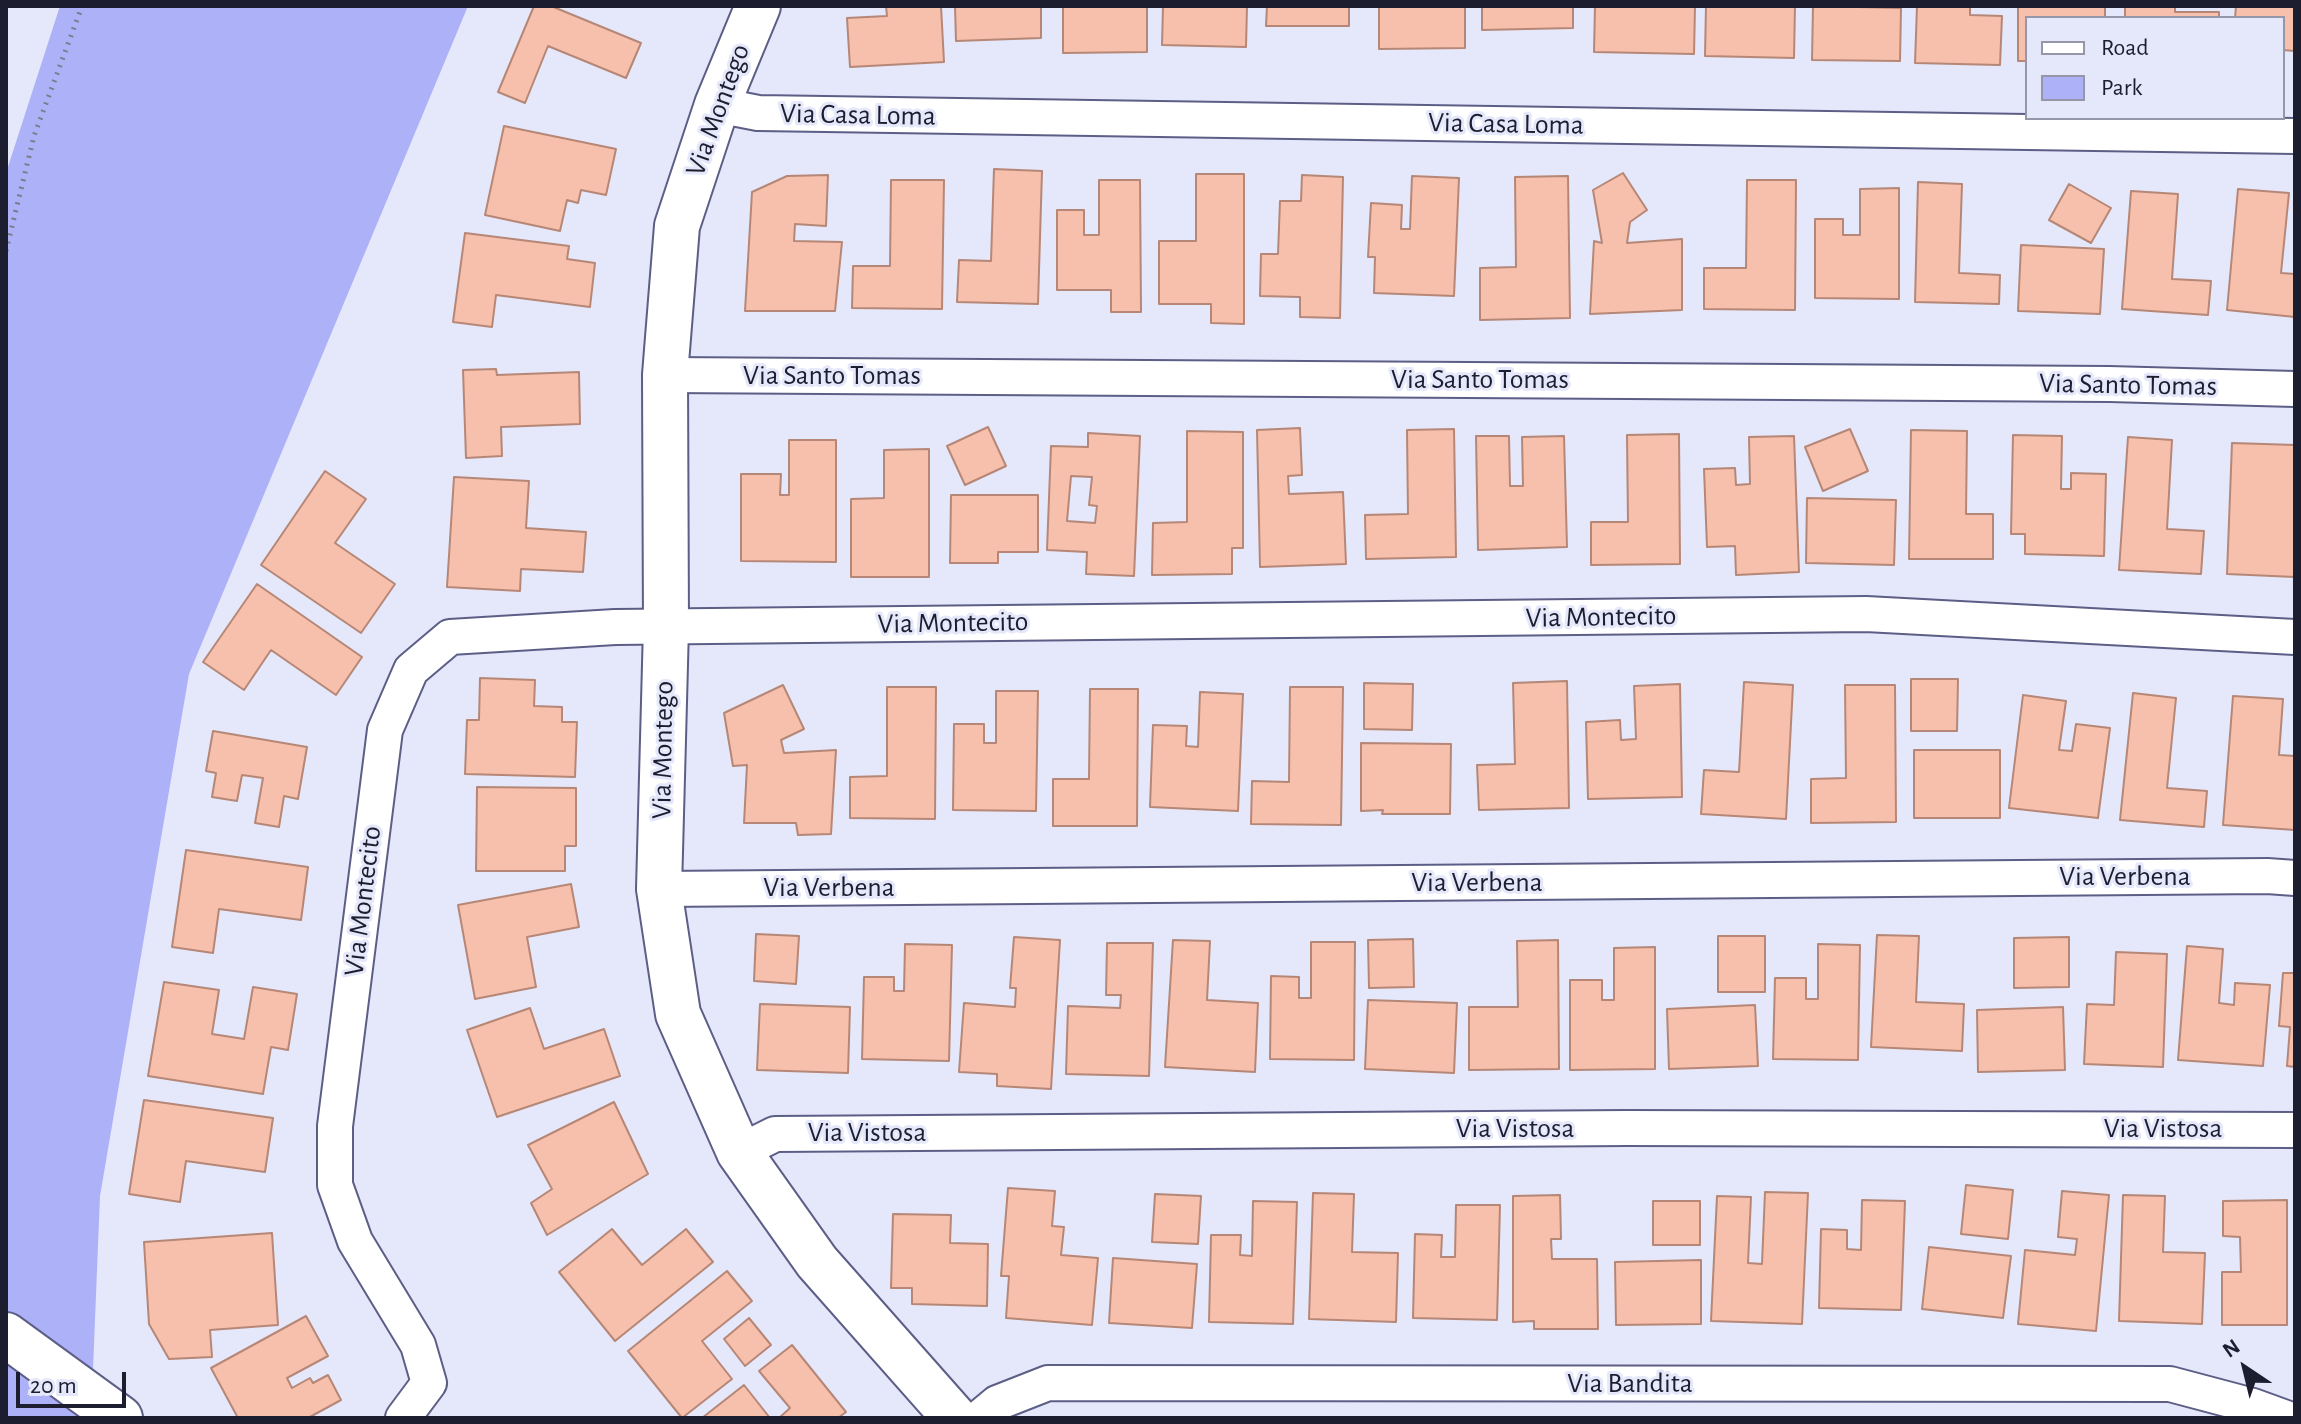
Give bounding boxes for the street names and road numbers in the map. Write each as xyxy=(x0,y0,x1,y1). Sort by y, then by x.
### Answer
street label: Via Montego xyxy=(679,39,757,181)
street label: Via Casa Loma xyxy=(780,97,936,133)
street label: Via Casa Loma xyxy=(1428,106,1584,142)
street label: Via Santo Tomas xyxy=(743,359,921,393)
street label: Via Santo Tomas xyxy=(1391,363,1569,397)
street label: Via Santo Tomas xyxy=(2039,367,2217,403)
street label: Via Montecito xyxy=(1525,599,1677,635)
street label: Via Montecito xyxy=(877,605,1029,641)
street label: Via Montego xyxy=(645,681,681,819)
street label: Via Montecito xyxy=(337,824,389,978)
street label: Via Verbena xyxy=(2059,860,2191,894)
street label: Via Verbena xyxy=(1411,866,1543,900)
street label: Via Verbena xyxy=(763,871,895,905)
street label: Via Vistosa xyxy=(1456,1112,1574,1146)
street label: Via Vistosa xyxy=(2104,1112,2222,1146)
street label: Via Vistosa xyxy=(808,1116,926,1150)
street label: Via Bandita xyxy=(1567,1367,1693,1401)

